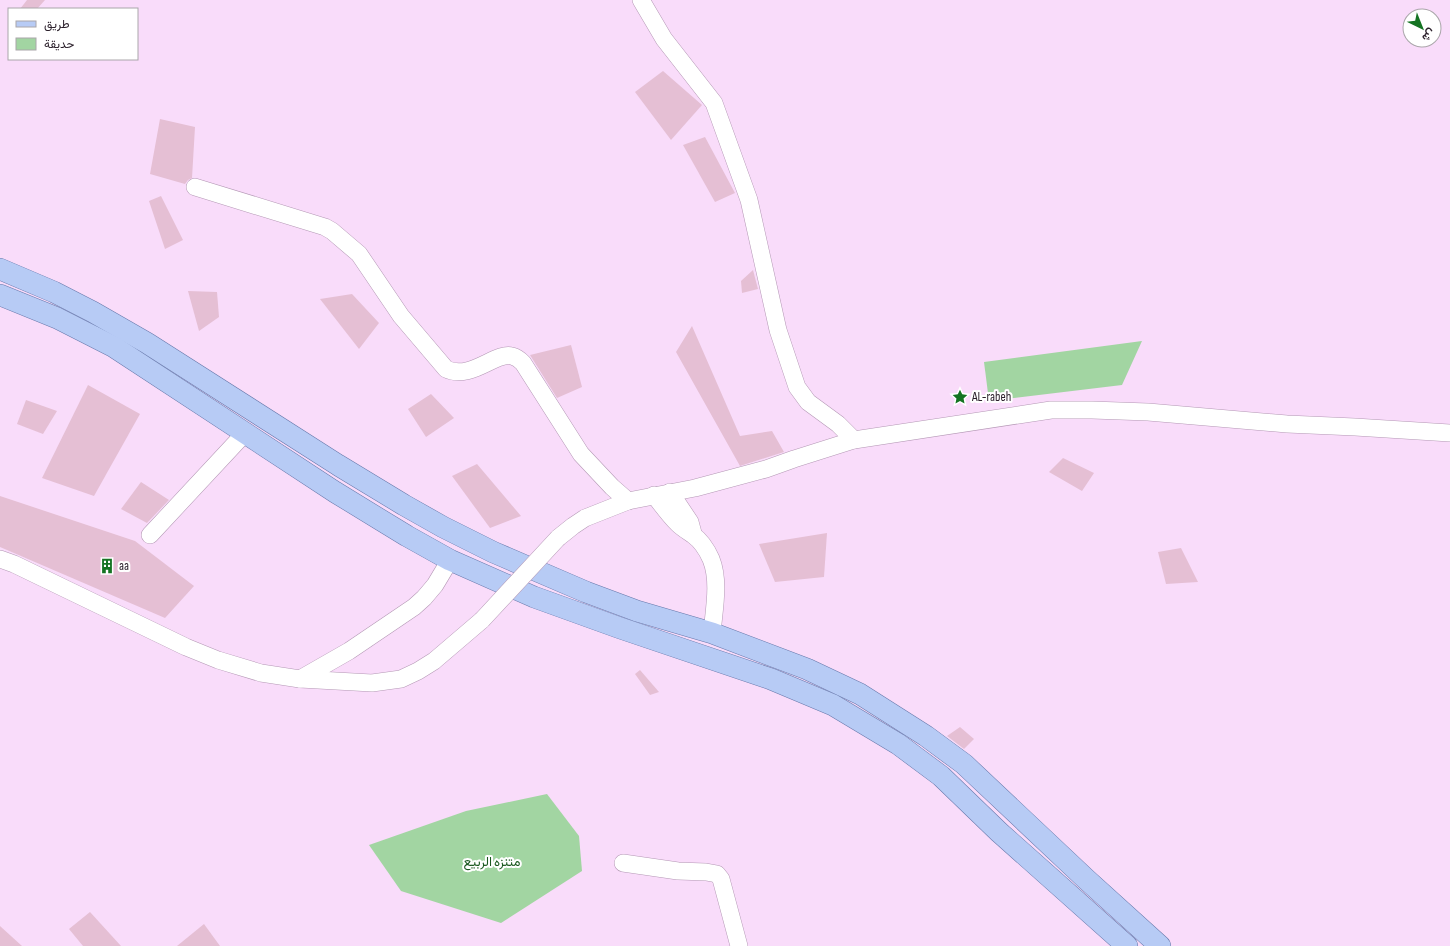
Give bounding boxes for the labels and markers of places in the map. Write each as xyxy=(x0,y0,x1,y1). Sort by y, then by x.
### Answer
place icon: AL-rabeh xyxy=(951,388,969,406)
place label: AL-rabeh xyxy=(971,389,1011,405)
building icon: aa xyxy=(98,557,116,575)
place label: aa xyxy=(119,558,129,574)

